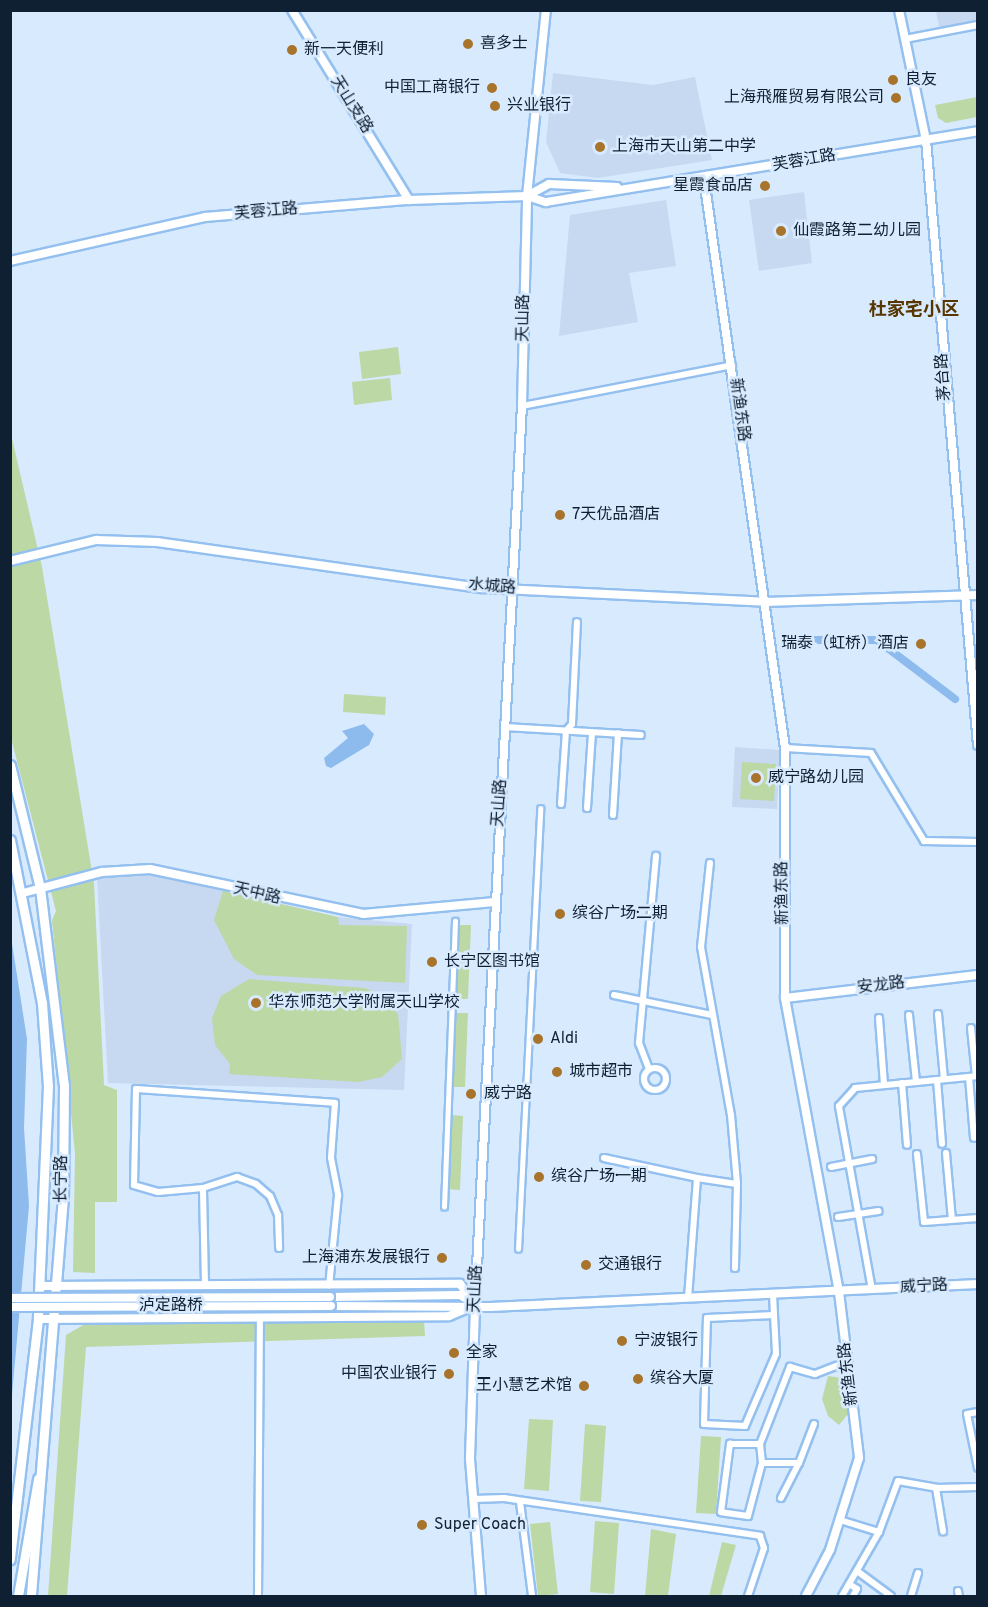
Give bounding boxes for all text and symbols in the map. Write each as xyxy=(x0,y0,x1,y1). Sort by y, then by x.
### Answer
place label: 喜多士 xyxy=(480,34,528,54)
marker: 喜多士 xyxy=(461,37,475,51)
place label: 新一天便利 xyxy=(304,40,384,60)
marker: 新一天便利 xyxy=(285,43,299,57)
place label: 良友 xyxy=(905,70,937,90)
street label: 天山支路 xyxy=(326,73,376,137)
marker: 良友 xyxy=(886,73,900,87)
place label: 中国工商银行 xyxy=(384,78,480,98)
marker: 中国工商银行 xyxy=(485,81,499,95)
place label: 上海飛雁贸易有限公司 xyxy=(724,88,884,108)
marker: 上海飛雁贸易有限公司 xyxy=(889,91,903,105)
place label: 兴业银行 xyxy=(507,96,571,116)
marker: 兴业银行 xyxy=(488,99,502,113)
place label: 上海市天山第二中学 xyxy=(612,137,756,157)
marker: 上海市天山第二中学 xyxy=(593,140,607,154)
street label: 芙蓉江路 xyxy=(771,146,837,176)
place label: 星霞食品店 xyxy=(673,176,753,196)
marker: 星霞食品店 xyxy=(758,179,772,193)
street label: 芙蓉江路 xyxy=(233,200,299,224)
place label: 仙霞路第二幼儿园 xyxy=(793,221,921,241)
marker: 仙霞路第二幼儿园 xyxy=(774,224,788,238)
street label: 天山路 xyxy=(514,294,534,342)
district label: 杜家宅小区 xyxy=(869,300,959,322)
street label: 茅台路 xyxy=(933,352,955,402)
street label: 新渔东路 xyxy=(725,377,753,443)
place label: 7天优品酒店 xyxy=(572,505,660,525)
marker: 7天优品酒店 xyxy=(553,508,567,522)
street label: 水城路 xyxy=(467,575,517,599)
place label: 瑞泰（虹桥）酒店 xyxy=(781,634,909,654)
marker: 瑞泰（虹桥）酒店 xyxy=(914,637,928,651)
place label: 威宁路幼儿园 xyxy=(768,768,864,788)
marker: 威宁路幼儿园 xyxy=(749,771,763,785)
street label: 天山路 xyxy=(489,778,511,828)
street label: 新渔东路 xyxy=(773,861,793,925)
street label: 天中路 xyxy=(231,879,283,909)
place label: 缤谷广场·二期 xyxy=(572,904,668,924)
marker: 缤谷广场·二期 xyxy=(553,907,567,921)
place label: 长宁区图书馆 xyxy=(444,952,540,972)
marker: 长宁区图书馆 xyxy=(425,955,439,969)
street label: 安龙路 xyxy=(856,974,906,998)
place label: 华东师范大学附属天山学校 xyxy=(268,993,460,1013)
marker: 华东师范大学附属天山学校 xyxy=(249,996,263,1010)
place label: Aldi xyxy=(550,1029,578,1049)
marker: Aldi xyxy=(531,1032,545,1046)
place label: 城市超市 xyxy=(569,1062,633,1082)
marker: 城市超市 xyxy=(550,1065,564,1079)
place label: 威宁路 xyxy=(484,1084,532,1104)
marker: 威宁路 xyxy=(462,1085,480,1103)
street label: 长宁路 xyxy=(52,1155,72,1203)
place label: 缤谷广场·一期 xyxy=(551,1167,647,1187)
marker: 缤谷广场·一期 xyxy=(532,1170,546,1184)
place label: 上海浦东发展银行 xyxy=(302,1248,430,1268)
marker: 上海浦东发展银行 xyxy=(435,1251,449,1265)
place label: 交通银行 xyxy=(598,1255,662,1275)
marker: 交通银行 xyxy=(579,1258,593,1272)
street label: 天山路 xyxy=(465,1265,487,1313)
street label: 威宁路 xyxy=(900,1276,948,1298)
street label: 泸定路桥 xyxy=(139,1296,203,1316)
place label: 宁波银行 xyxy=(634,1331,698,1351)
marker: 宁波银行 xyxy=(615,1334,629,1348)
street label: 新渔东路 xyxy=(836,1341,862,1407)
place label: 全家 xyxy=(466,1343,498,1363)
marker: 全家 xyxy=(447,1346,461,1360)
place label: 中国农业银行 xyxy=(341,1364,437,1384)
marker: 中国农业银行 xyxy=(442,1367,456,1381)
place label: 缤谷大厦 xyxy=(650,1369,714,1389)
marker: 缤谷大厦 xyxy=(631,1372,645,1386)
place label: 王小慧艺术馆 xyxy=(476,1376,572,1396)
marker: 王小慧艺术馆 xyxy=(577,1379,591,1393)
place label: Super Coach xyxy=(434,1515,526,1535)
marker: Super Coach xyxy=(415,1518,429,1532)

